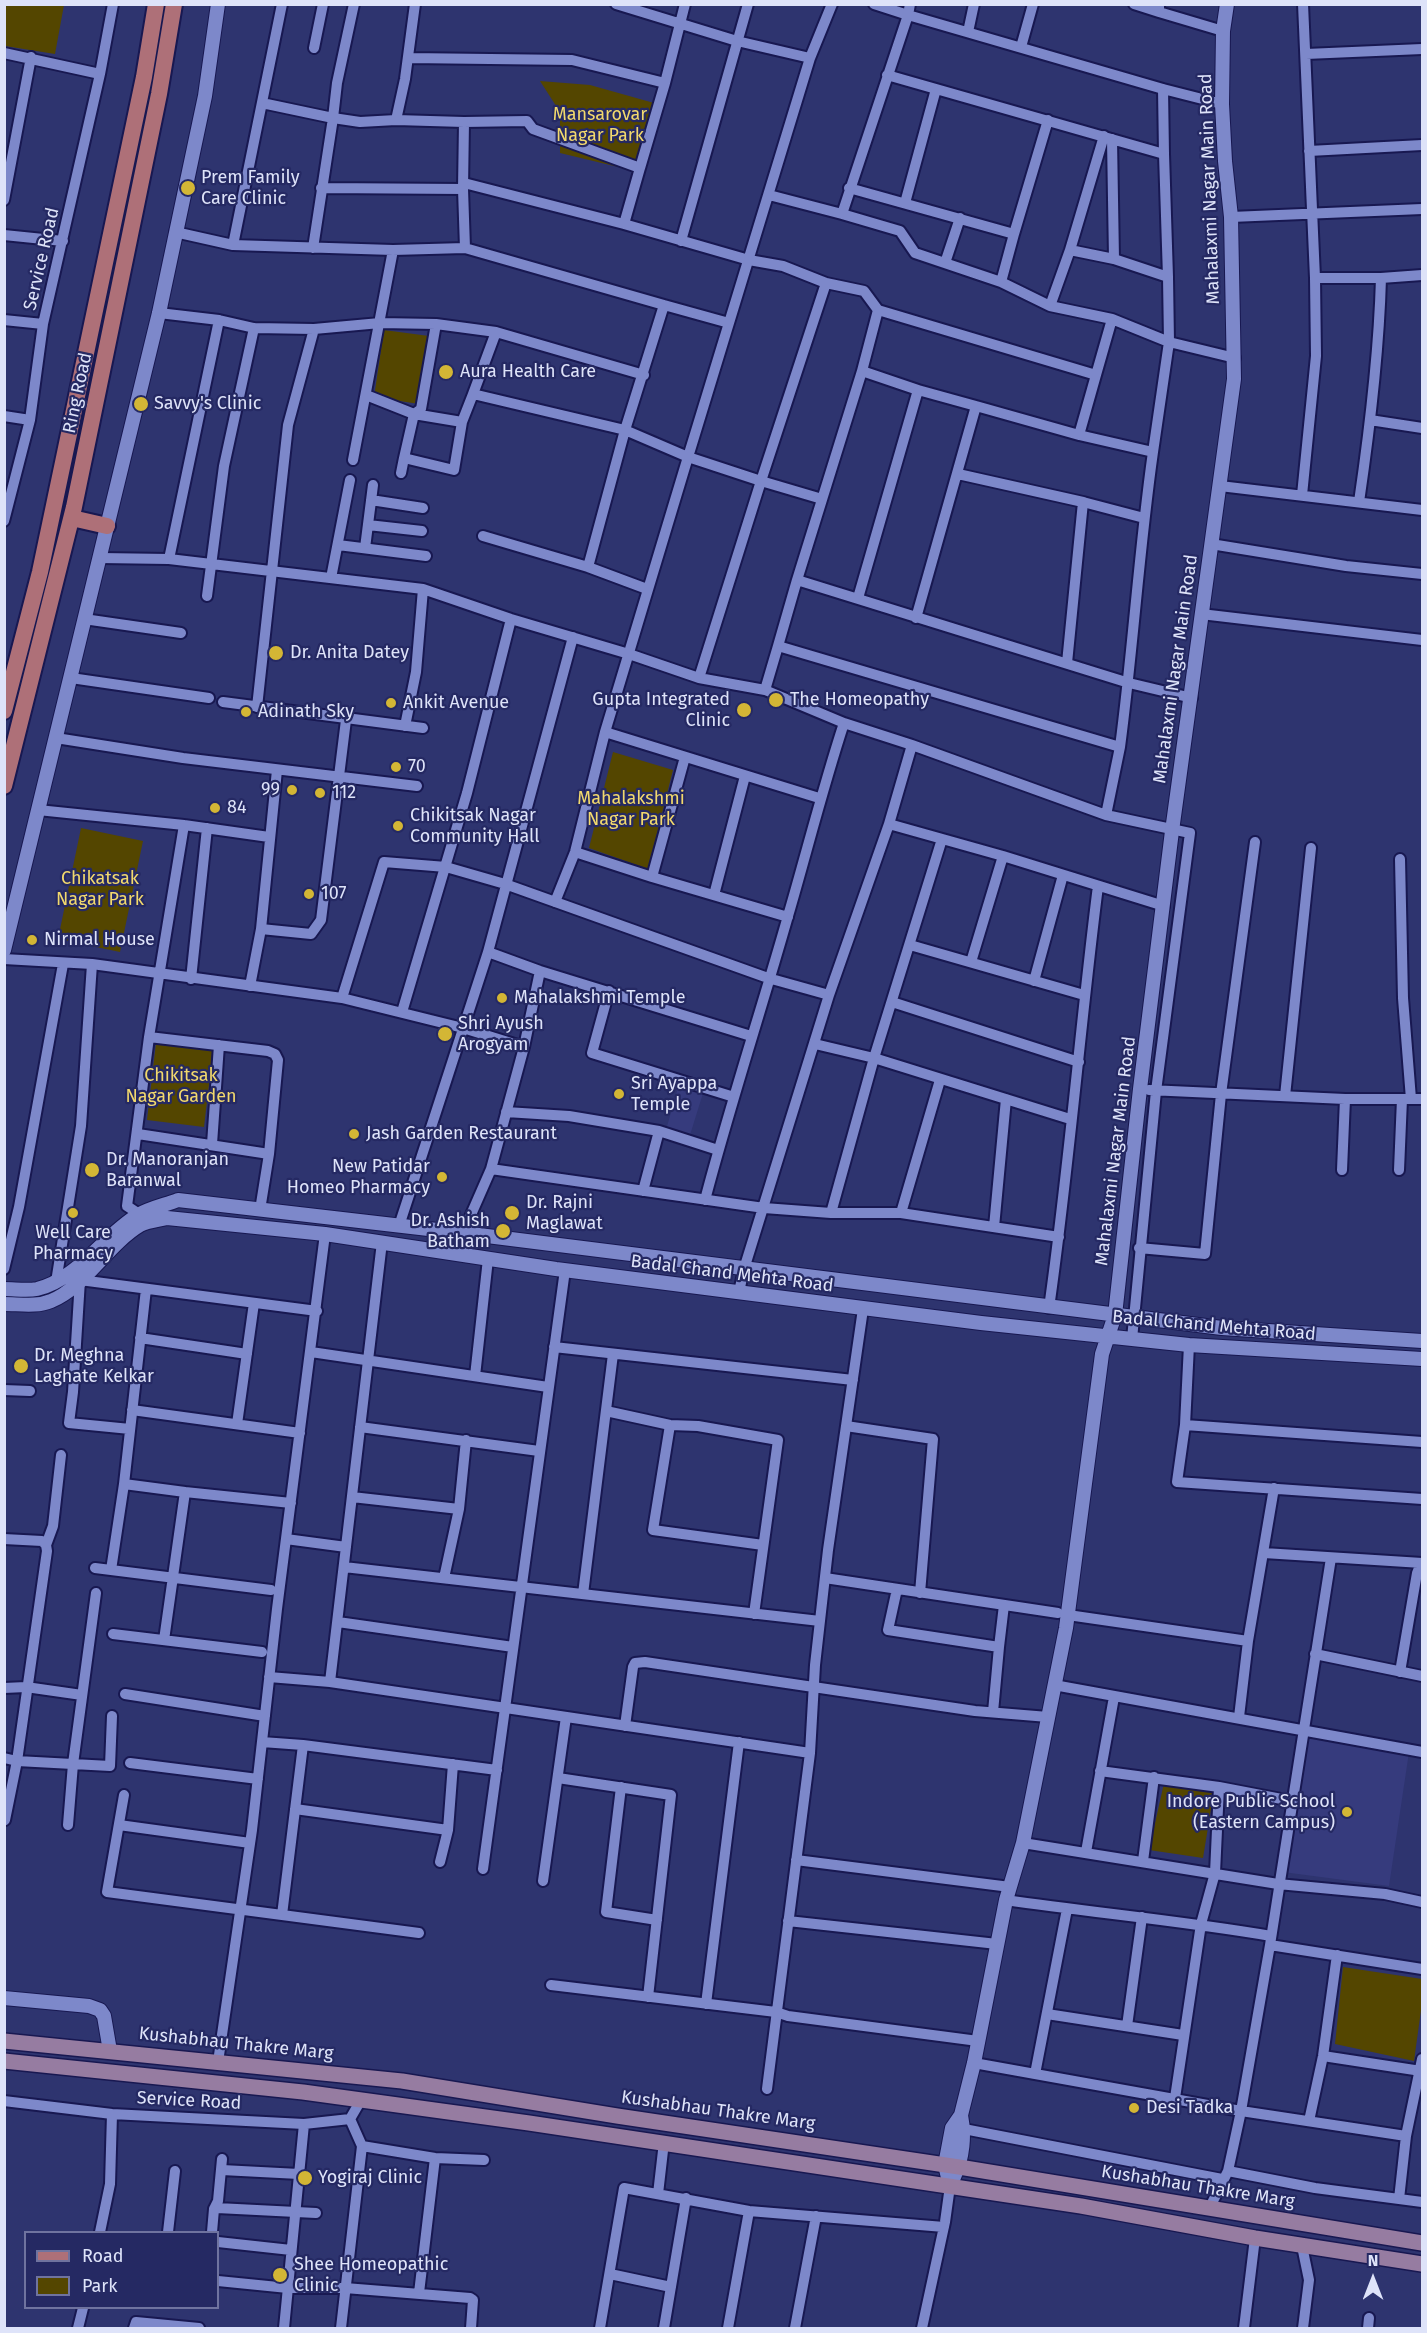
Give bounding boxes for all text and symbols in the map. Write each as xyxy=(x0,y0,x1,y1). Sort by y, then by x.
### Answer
street label: Mahalaxmi Nagar Main Road xyxy=(1195,73,1225,305)
park label: Mansarovar Nagar Park xyxy=(553,104,647,146)
place label: Prem Family Care Clinic xyxy=(201,167,300,210)
marker: Prem Family Care Clinic xyxy=(179,179,197,197)
street label: Service Road xyxy=(20,205,64,313)
street label: Ring Road xyxy=(59,351,97,435)
place label: Aura Health Care xyxy=(460,361,596,383)
marker: Aura Health Care xyxy=(437,363,455,381)
place label: Savvy's Clinic xyxy=(154,393,261,415)
marker: Savvy's Clinic xyxy=(132,395,150,413)
street label: Mahalaxmi Nagar Main Road xyxy=(1149,553,1203,785)
place label: Dr. Anita Datey xyxy=(290,642,409,664)
marker: Dr. Anita Datey xyxy=(267,644,285,662)
place label: Gupta Integrated Clinic xyxy=(592,689,730,732)
place label: The Homeopathy xyxy=(790,689,929,711)
marker: The Homeopathy xyxy=(767,691,785,709)
place label: Ankit Avenue xyxy=(403,692,509,714)
marker: Ankit Avenue xyxy=(384,696,398,710)
place label: Adinath Sky xyxy=(258,701,354,723)
marker: Gupta Integrated Clinic xyxy=(735,701,753,719)
marker: Adinath Sky xyxy=(239,705,253,719)
place label: 70 xyxy=(408,756,426,778)
marker: 70 xyxy=(389,760,403,774)
place label: 99 xyxy=(261,779,280,801)
place label: 112 xyxy=(332,782,356,804)
marker: 99 xyxy=(285,783,299,797)
marker: 112 xyxy=(313,786,327,800)
park label: Mahalakshmi Nagar Park xyxy=(577,788,685,830)
place label: 84 xyxy=(227,797,246,819)
marker: 84 xyxy=(208,801,222,815)
place label: Chikitsak Nagar Community Hall xyxy=(410,805,540,848)
marker: Chikitsak Nagar Community Hall xyxy=(391,819,405,833)
park label: Chikatsak Nagar Park xyxy=(56,868,144,910)
place label: 107 xyxy=(321,883,346,905)
marker: 107 xyxy=(302,887,316,901)
place label: Nirmal House xyxy=(44,929,155,951)
marker: Nirmal House xyxy=(25,933,39,947)
place label: Mahalakshmi Temple xyxy=(514,987,686,1009)
marker: Mahalakshmi Temple xyxy=(495,991,509,1005)
place label: Shri Ayush Arogyam xyxy=(458,1013,544,1056)
marker: Shri Ayush Arogyam xyxy=(436,1025,454,1043)
street label: Mahalaxmi Nagar Main Road xyxy=(1091,1035,1141,1267)
park label: Chikitsak Nagar Garden xyxy=(125,1065,237,1108)
place label: Sri Ayappa Temple xyxy=(631,1073,717,1116)
marker: Sri Ayappa Temple xyxy=(612,1087,626,1101)
place label: Jash Garden Restaurant xyxy=(366,1123,557,1145)
marker: Jash Garden Restaurant xyxy=(347,1127,361,1141)
place label: Dr. Manoranjan Baranwal xyxy=(106,1149,229,1192)
place label: New Patidar Homeo Pharmacy xyxy=(287,1156,430,1198)
marker: Dr. Manoranjan Baranwal xyxy=(83,1161,101,1179)
marker: New Patidar Homeo Pharmacy xyxy=(435,1170,449,1184)
place label: Dr. Rajni Maglawat xyxy=(526,1192,603,1234)
marker: Dr. Rajni Maglawat xyxy=(503,1204,521,1222)
marker: Well Care Pharmacy xyxy=(66,1206,80,1220)
place label: Dr. Ashish Batham xyxy=(411,1210,490,1252)
place label: Well Care Pharmacy xyxy=(33,1222,113,1264)
marker: Dr. Ashish Batham xyxy=(494,1222,512,1240)
street label: Badal Chand Mehta Road xyxy=(629,1251,835,1297)
street label: Badal Chand Mehta Road xyxy=(1111,1306,1317,1346)
place label: Dr. Meghna Laghate Kelkar xyxy=(34,1345,154,1388)
marker: Dr. Meghna Laghate Kelkar xyxy=(12,1357,30,1375)
place label: Indore Public School (Eastern Campus) xyxy=(1167,1791,1335,1834)
marker: Indore Public School (Eastern Campus) xyxy=(1340,1805,1354,1819)
street label: Kushabhau Thakre Marg xyxy=(138,2023,334,2065)
street label: Service Road xyxy=(136,2087,242,2115)
street label: Kushabhau Thakre Marg xyxy=(620,2087,816,2135)
place label: Desi Tadka xyxy=(1146,2097,1233,2119)
marker: Desi Tadka xyxy=(1127,2101,1141,2115)
street label: Kushabhau Thakre Marg xyxy=(1100,2161,1296,2213)
place label: Yogiraj Clinic xyxy=(318,2167,422,2189)
marker: Yogiraj Clinic xyxy=(296,2169,314,2187)
legend xyxy=(24,2231,219,2309)
text: Road xyxy=(82,2245,124,2267)
north arrow xyxy=(1343,2249,1403,2309)
text: N xyxy=(1368,2251,1378,2270)
place label: Shee Homeopathic Clinic xyxy=(294,2254,448,2296)
marker: Shee Homeopathic Clinic xyxy=(271,2266,289,2284)
text: Park xyxy=(82,2275,117,2297)

